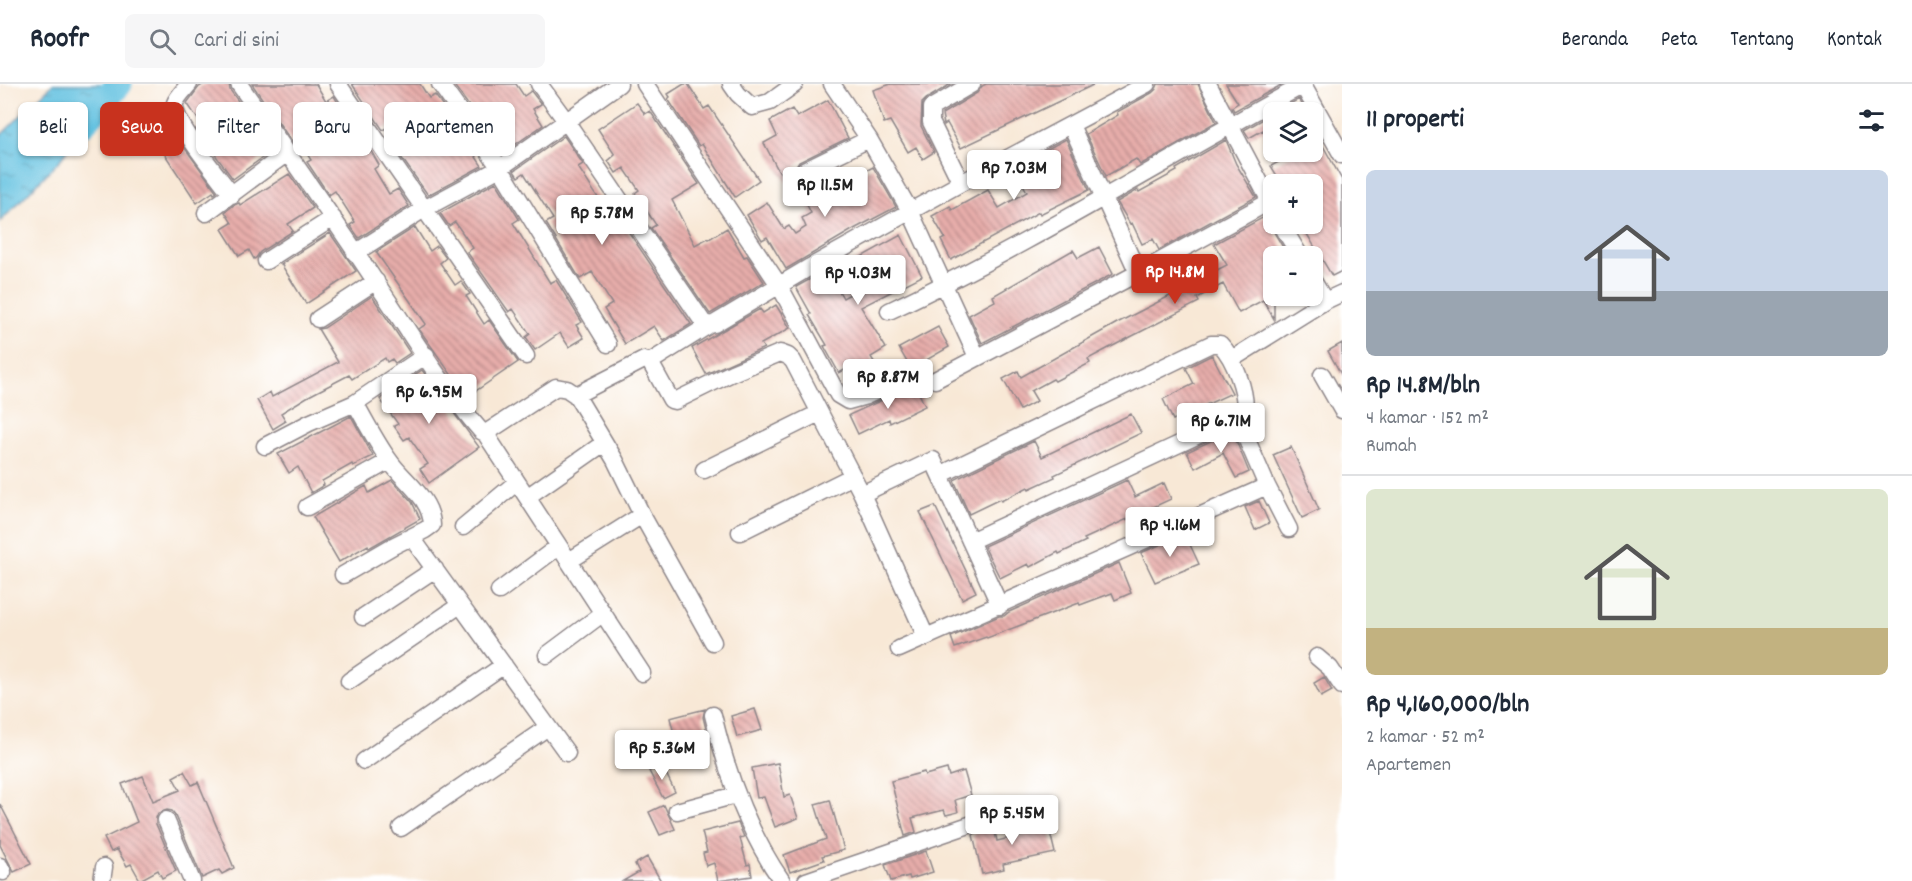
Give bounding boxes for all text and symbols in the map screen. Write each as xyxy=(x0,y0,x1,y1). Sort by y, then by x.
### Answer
search box xyxy=(125,14,545,68)
text: Roofr xyxy=(30,21,89,61)
icon: search xyxy=(146,25,179,58)
text: Cari di sini xyxy=(194,26,279,57)
text: Beranda xyxy=(1562,26,1628,56)
text: Peta xyxy=(1661,26,1697,56)
text: Tentang xyxy=(1730,26,1794,56)
text: Kontak xyxy=(1827,26,1882,56)
chip: Beli xyxy=(18,102,88,156)
chip: Sewa xyxy=(100,102,184,156)
chip: Filter xyxy=(196,102,281,156)
chip: Baru xyxy=(293,102,372,156)
chip: Apartemen xyxy=(384,102,515,156)
map controls xyxy=(1263,102,1323,306)
button: layers xyxy=(1263,102,1323,162)
text: 11 properti xyxy=(1366,102,1464,139)
icon: filters xyxy=(1855,104,1888,137)
pin: Rp 7.03M xyxy=(952,150,1076,201)
text: Rp 7.03M xyxy=(981,155,1047,183)
pin: Rp 11.5M xyxy=(763,167,887,218)
text: Rp 11.5M xyxy=(797,172,853,200)
button: + xyxy=(1263,174,1323,234)
pin: Rp 5.78M xyxy=(540,195,664,246)
text: Rp 5.78M xyxy=(570,200,634,228)
icon: home xyxy=(1573,209,1681,317)
button: − xyxy=(1263,246,1323,306)
pin: Rp 14.8M xyxy=(1113,254,1237,305)
pin: Rp 4.03M xyxy=(796,255,920,306)
text: Rp 14.8M xyxy=(1145,259,1205,287)
text: Rp 4.03M xyxy=(825,260,891,288)
pin: Rp 8.87M xyxy=(826,359,950,410)
text: Rp 8.87M xyxy=(857,364,919,392)
text: Rp 14.8M/bln xyxy=(1366,368,1480,405)
pin: Rp 6.95M xyxy=(367,374,491,425)
text: Rp 6.95M xyxy=(396,379,462,407)
pin: Rp 6.71M xyxy=(1159,403,1283,454)
text: 4 kamar · 152 m² xyxy=(1366,405,1489,433)
text: Rp 6.71M xyxy=(1191,408,1251,436)
text: Rumah xyxy=(1366,433,1417,461)
pin: Rp 4.16M xyxy=(1108,507,1232,558)
text: Rp 4.16M xyxy=(1139,512,1201,540)
icon: home xyxy=(1573,528,1681,636)
text: Rp 4,160,000/bln xyxy=(1366,687,1529,724)
text: 2 kamar · 52 m² xyxy=(1366,724,1485,752)
pin: Rp 5.36M xyxy=(600,730,724,781)
text: Rp 5.36M xyxy=(629,735,695,763)
text: Apartemen xyxy=(1366,752,1451,780)
pin: Rp 5.45M xyxy=(950,795,1074,846)
text: Rp 5.45M xyxy=(979,800,1045,828)

